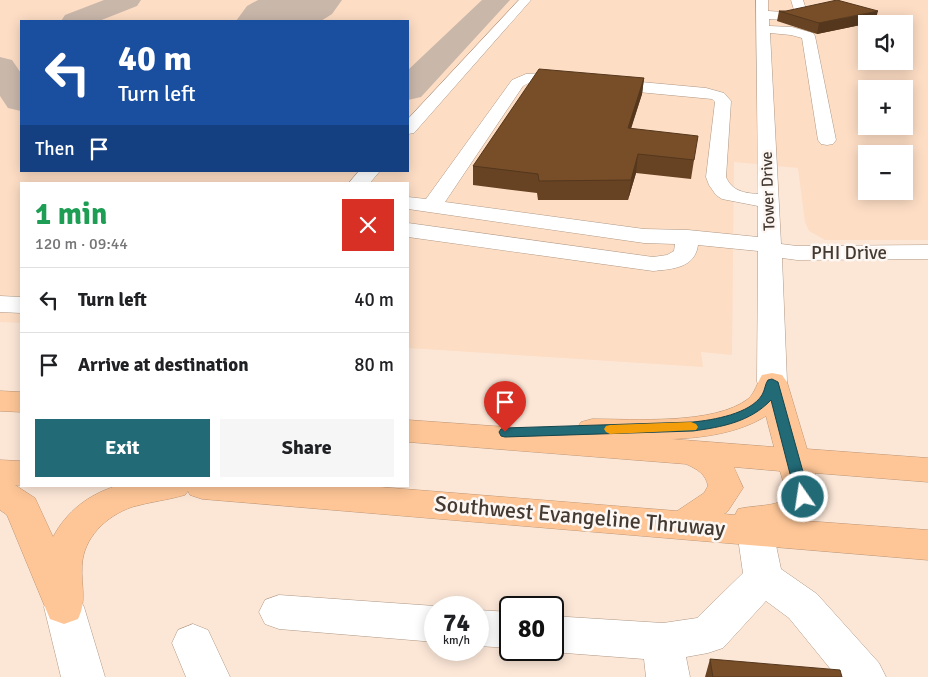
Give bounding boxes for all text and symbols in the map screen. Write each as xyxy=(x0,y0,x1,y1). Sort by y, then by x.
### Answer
map controls xyxy=(858,15,913,200)
button: sound xyxy=(858,15,913,70)
text: 40 m xyxy=(118,37,192,80)
icon: left xyxy=(35,40,100,105)
text: Turn left xyxy=(118,80,196,107)
button: + xyxy=(858,80,913,135)
icon: arrive xyxy=(85,135,113,163)
text: Then xyxy=(35,137,75,161)
button: − xyxy=(858,145,913,200)
street label: Tower Drive xyxy=(757,151,779,231)
text: 1 min xyxy=(35,196,107,233)
button: close xyxy=(342,199,394,251)
text: 120 m · 09:44 xyxy=(35,234,128,254)
street label: PHI Drive xyxy=(811,241,887,265)
icon: left xyxy=(35,286,63,314)
text: Turn left xyxy=(78,288,147,312)
text: 40 m xyxy=(354,288,394,312)
icon: arrive xyxy=(35,351,63,379)
text: Arrive at destination xyxy=(78,353,249,377)
text: 80 m xyxy=(354,353,394,377)
pin xyxy=(484,381,526,432)
icon: arrive xyxy=(491,388,519,416)
button: Exit xyxy=(35,419,210,477)
button: Share xyxy=(220,419,394,477)
position arrow xyxy=(776,470,828,522)
street label: Southwest Evangeline Thruway xyxy=(434,490,727,542)
speed limit sign: 80 xyxy=(499,596,564,661)
text: 74 xyxy=(443,607,470,638)
text: km/h xyxy=(443,633,470,648)

